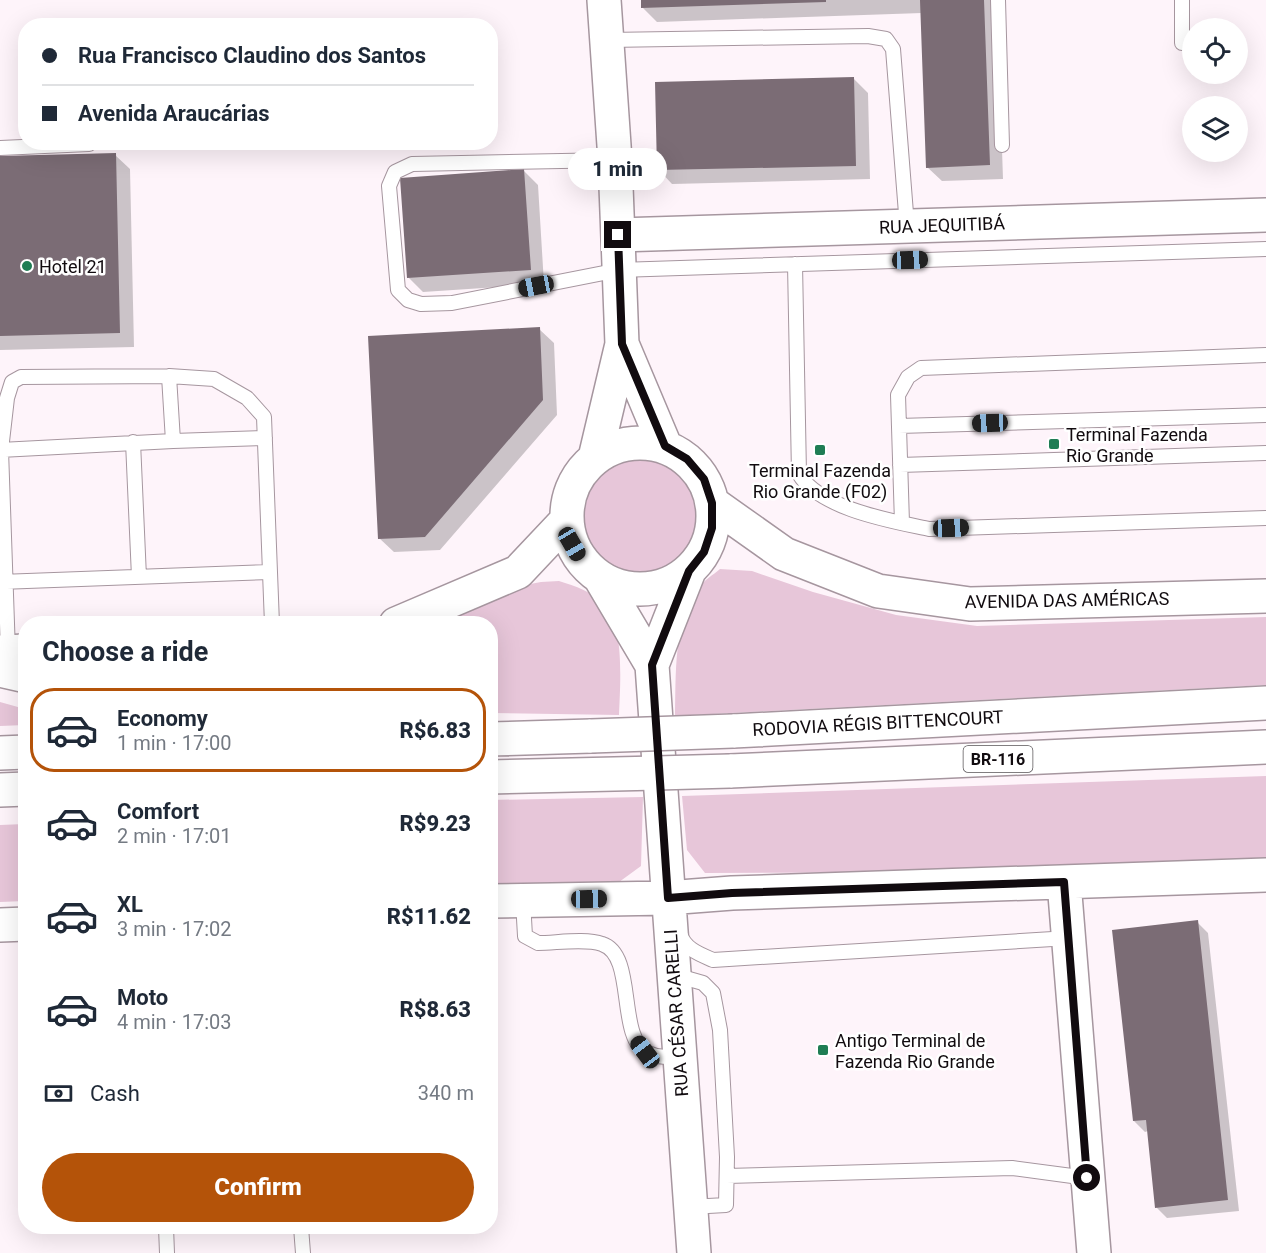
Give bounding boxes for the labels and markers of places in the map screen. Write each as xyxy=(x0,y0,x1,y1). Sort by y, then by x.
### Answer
place label: Hotel 21 xyxy=(39,256,107,277)
marker: Hotel 21 xyxy=(20,259,34,273)
place label: Terminal Fazenda Rio Grande xyxy=(1066,424,1208,466)
marker: Terminal Fazenda Rio Grande xyxy=(1047,437,1061,451)
marker: Terminal Fazenda Rio Grande (F02) xyxy=(813,443,827,457)
place label: Terminal Fazenda Rio Grande (F02) xyxy=(749,460,891,503)
place label: Antigo Terminal de Fazenda Rio Grande xyxy=(835,1030,995,1072)
marker: Antigo Terminal de Fazenda Rio Grande xyxy=(816,1043,830,1057)

